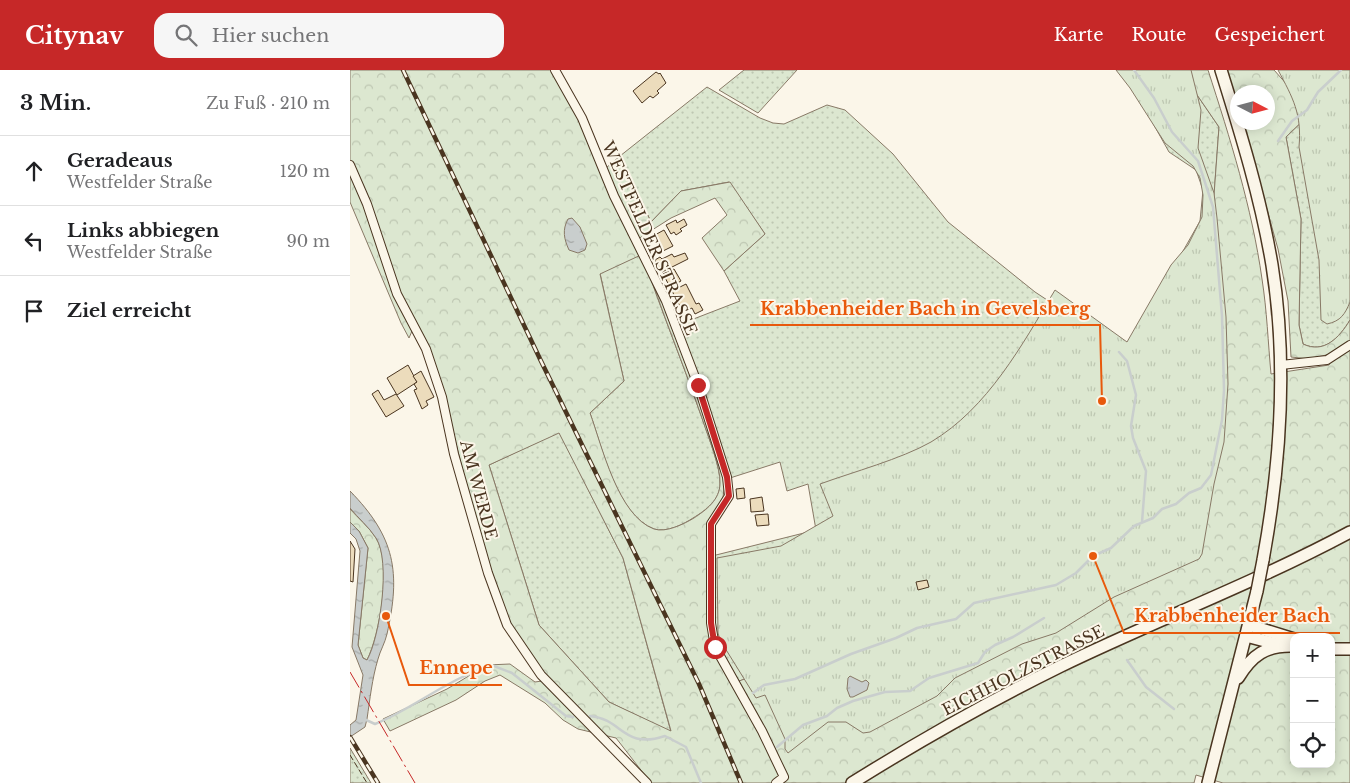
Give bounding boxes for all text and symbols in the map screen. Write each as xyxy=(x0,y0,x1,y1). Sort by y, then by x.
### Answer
search box xyxy=(154,13,504,58)
text: Citynav xyxy=(25,21,124,50)
icon: search xyxy=(172,21,200,49)
text: Hier suchen xyxy=(212,24,329,47)
text: Karte xyxy=(1054,24,1103,46)
text: Route xyxy=(1131,24,1186,46)
text: Gespeichert xyxy=(1214,24,1325,46)
north arrow xyxy=(1230,85,1275,130)
text: 3 Min. xyxy=(20,90,91,116)
text: Zu Fuß · 210 m xyxy=(206,93,330,113)
street label: WESTFELDER STRASSE xyxy=(598,137,702,338)
text: Geradeaus xyxy=(67,149,173,172)
icon: ahead xyxy=(20,157,48,185)
text: 120 m xyxy=(280,161,330,181)
text: Westfelder Straße xyxy=(67,172,213,192)
text: Links abbiegen xyxy=(67,219,219,242)
icon: left xyxy=(20,227,48,255)
text: 90 m xyxy=(287,231,330,251)
text: Westfelder Straße xyxy=(67,242,213,262)
callout: Krabbenheider Bach in Gevelsberg xyxy=(750,292,1100,325)
icon: arrive xyxy=(20,297,48,325)
text: Krabbenheider Bach in Gevelsberg xyxy=(760,298,1091,320)
text: Ziel erreicht xyxy=(67,299,191,322)
route end xyxy=(687,374,710,397)
street label: AM WERDE xyxy=(456,437,502,542)
callout: Krabbenheider Bach xyxy=(1124,600,1340,633)
text: Krabbenheider Bach xyxy=(1134,605,1330,627)
street label: EICHHOLZSTRASSE xyxy=(939,620,1107,720)
map controls xyxy=(1290,633,1335,768)
button: + xyxy=(1290,633,1335,678)
route start xyxy=(704,636,727,659)
callout: Ennepe xyxy=(409,652,502,685)
text: Ennepe xyxy=(419,657,493,679)
button: − xyxy=(1290,678,1335,723)
button: locate xyxy=(1290,723,1335,768)

